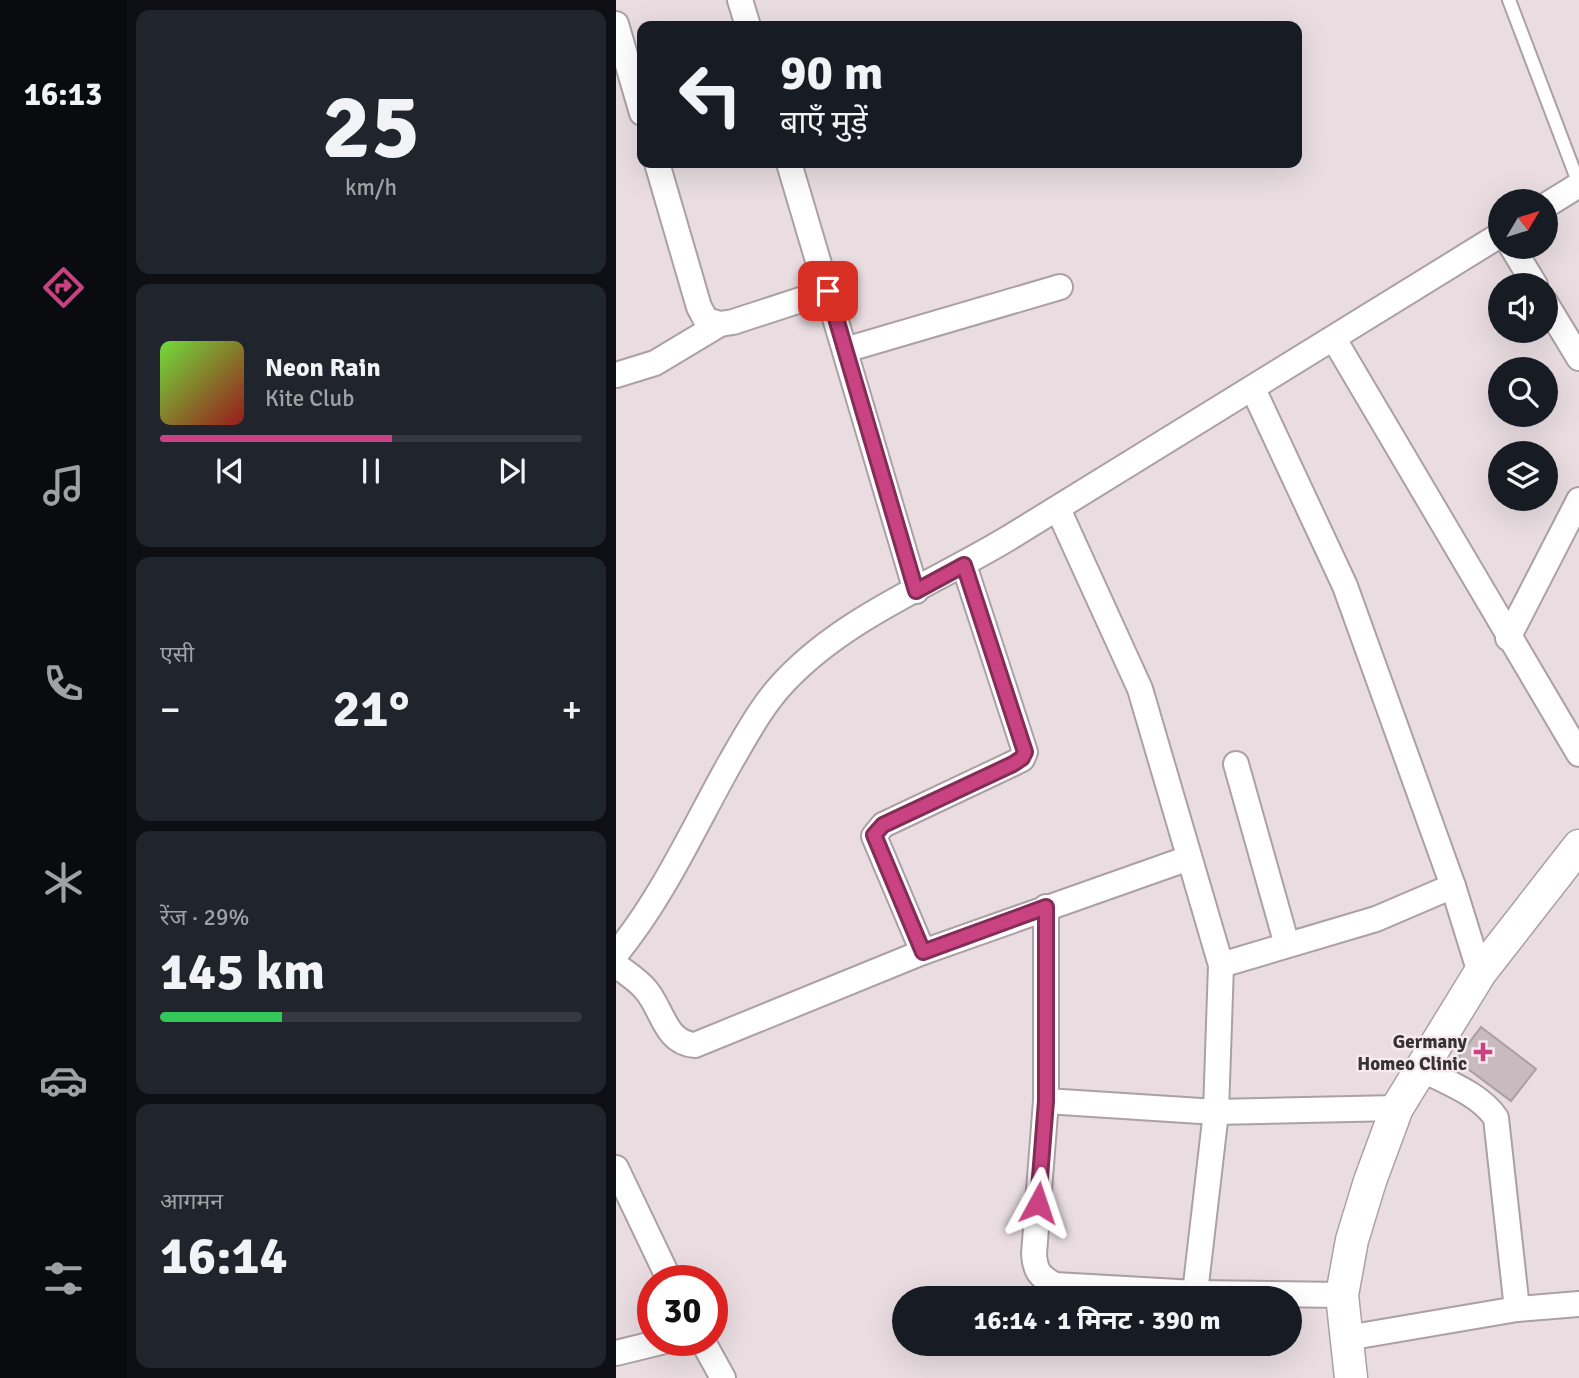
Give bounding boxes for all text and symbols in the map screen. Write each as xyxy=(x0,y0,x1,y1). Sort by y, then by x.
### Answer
text: 90 m xyxy=(780,43,883,103)
icon: left xyxy=(665,49,756,140)
text: 25 xyxy=(322,71,420,184)
text: 16:13 xyxy=(24,75,102,114)
text: बाएँ मुड़ें xyxy=(780,103,868,142)
text: km/h xyxy=(345,173,397,202)
north arrow xyxy=(1488,189,1558,259)
map controls xyxy=(1488,189,1558,511)
pin xyxy=(798,261,858,321)
icon: directions xyxy=(39,263,88,312)
icon: arrive xyxy=(809,272,847,310)
button: sound xyxy=(1488,273,1558,343)
text: Neon Rain xyxy=(265,352,381,384)
button: search xyxy=(1488,357,1558,427)
text: Kite Club xyxy=(265,384,354,413)
button: layers xyxy=(1488,441,1558,511)
icon: previous xyxy=(211,452,249,490)
icon: pause xyxy=(352,452,390,490)
icon: next xyxy=(493,452,531,490)
icon: music xyxy=(39,461,88,510)
text: एसी xyxy=(160,640,194,669)
icon: phone xyxy=(39,659,88,708)
text: 21° xyxy=(333,677,409,741)
text: − xyxy=(160,686,181,733)
text: + xyxy=(561,686,582,733)
icon: climate xyxy=(39,858,88,907)
text: रेंज · 29% xyxy=(160,903,249,932)
text: 145 km xyxy=(160,940,325,1004)
place label: Germany Homeo Clinic xyxy=(1357,1030,1468,1076)
marker: Germany Homeo Clinic xyxy=(1473,1042,1493,1062)
icon: car xyxy=(39,1056,88,1105)
position arrow xyxy=(1001,1166,1075,1240)
text: आगमन xyxy=(160,1187,223,1216)
text: 16:14 xyxy=(160,1224,288,1288)
icon: filters xyxy=(39,1254,88,1303)
speed limit sign: 30 xyxy=(637,1265,728,1356)
text: 16:14 · 1 मिनट · 390 m xyxy=(973,1305,1221,1337)

